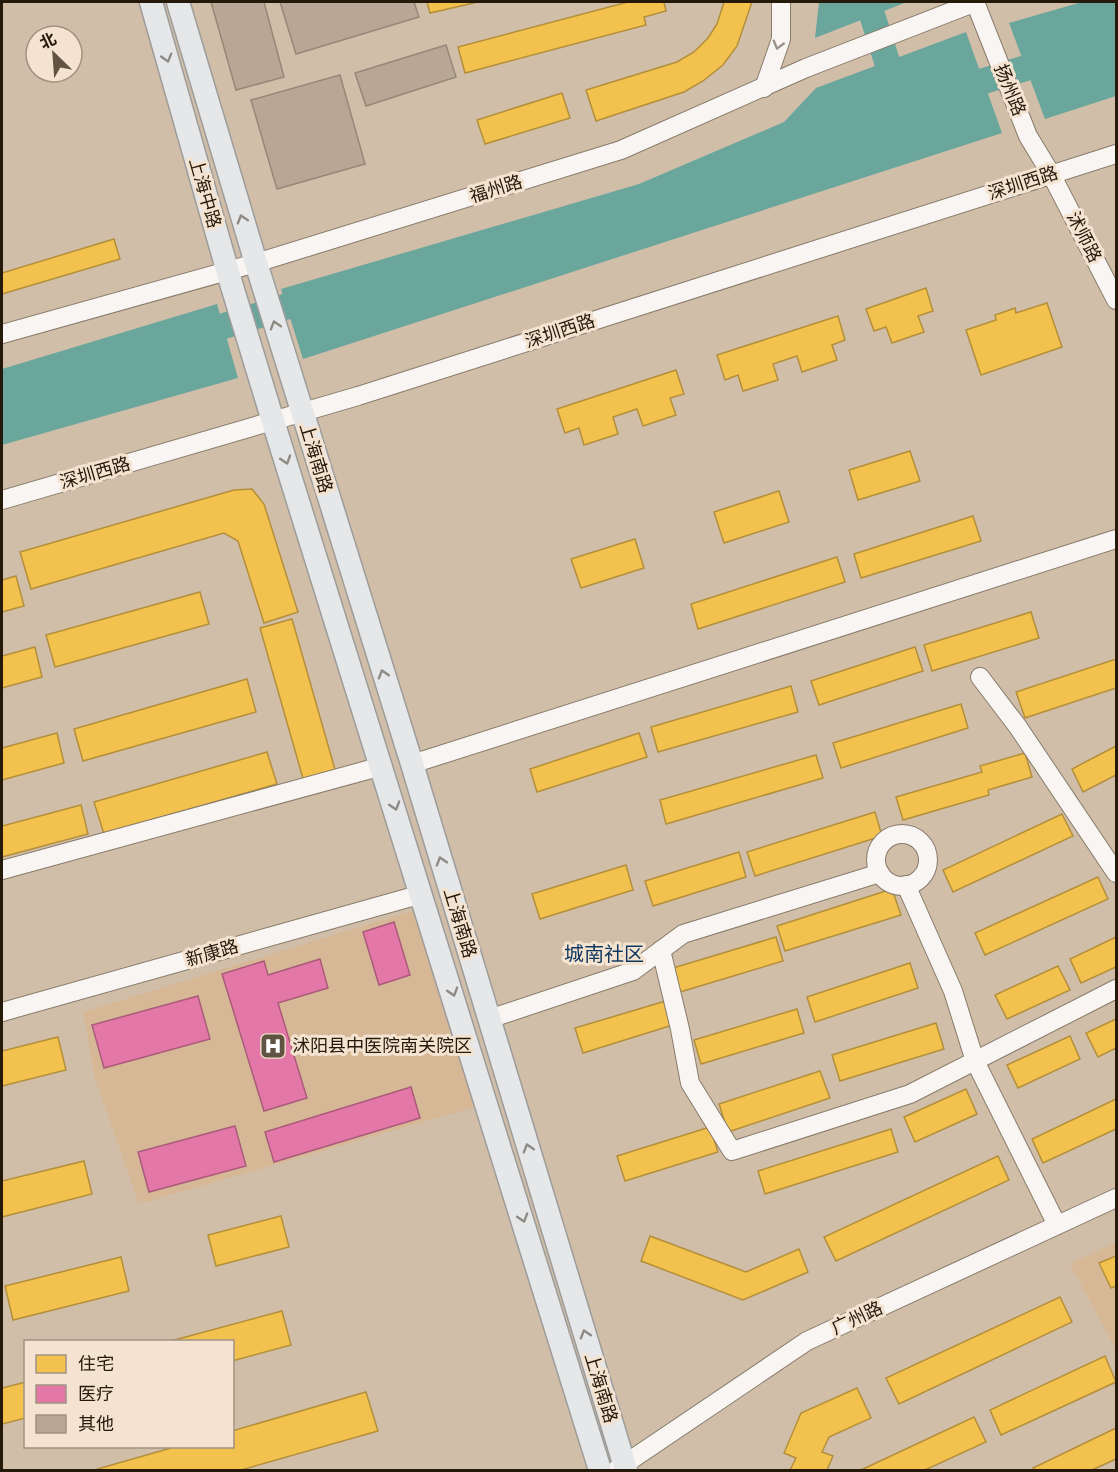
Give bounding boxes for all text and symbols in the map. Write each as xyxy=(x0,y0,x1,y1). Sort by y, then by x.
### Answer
north arrow xyxy=(24,24,84,84)
text: 北 xyxy=(37,29,59,53)
one-way arrow xyxy=(773,39,785,50)
one-way arrow xyxy=(160,52,172,63)
street label: 扬州路 xyxy=(990,61,1030,119)
street label: 上海中路 xyxy=(185,155,225,231)
street label: 深圳西路 xyxy=(985,161,1061,205)
street label: 福州路 xyxy=(467,171,525,207)
street label: 沭师路 xyxy=(1062,208,1106,266)
one-way arrow xyxy=(237,214,249,225)
street label: 深圳西路 xyxy=(522,309,598,353)
one-way arrow xyxy=(270,320,282,331)
street label: 上海南路 xyxy=(295,420,337,496)
street label: 深圳西路 xyxy=(57,453,133,493)
one-way arrow xyxy=(279,454,291,465)
one-way arrow xyxy=(378,669,391,680)
one-way arrow xyxy=(387,800,400,811)
one-way arrow xyxy=(436,856,448,866)
street label: 上海南路 xyxy=(439,885,481,961)
street label: 新康路 xyxy=(183,935,241,971)
district label: 城南社区 xyxy=(564,943,644,966)
one-way arrow xyxy=(445,986,458,997)
hospital icon: 沭阳县中医院南关院区 xyxy=(258,1031,288,1061)
place label: 沭阳县中医院南关院区 xyxy=(292,1035,472,1057)
one-way arrow xyxy=(523,1143,535,1154)
one-way arrow xyxy=(516,1212,528,1223)
street label: 广州路 xyxy=(828,1297,886,1339)
one-way arrow xyxy=(579,1329,592,1340)
legend xyxy=(24,1340,234,1448)
street label: 上海南路 xyxy=(580,1350,622,1426)
text: 住宅 xyxy=(78,1353,114,1375)
text: 医疗 xyxy=(78,1383,114,1405)
text: 其他 xyxy=(78,1413,114,1435)

